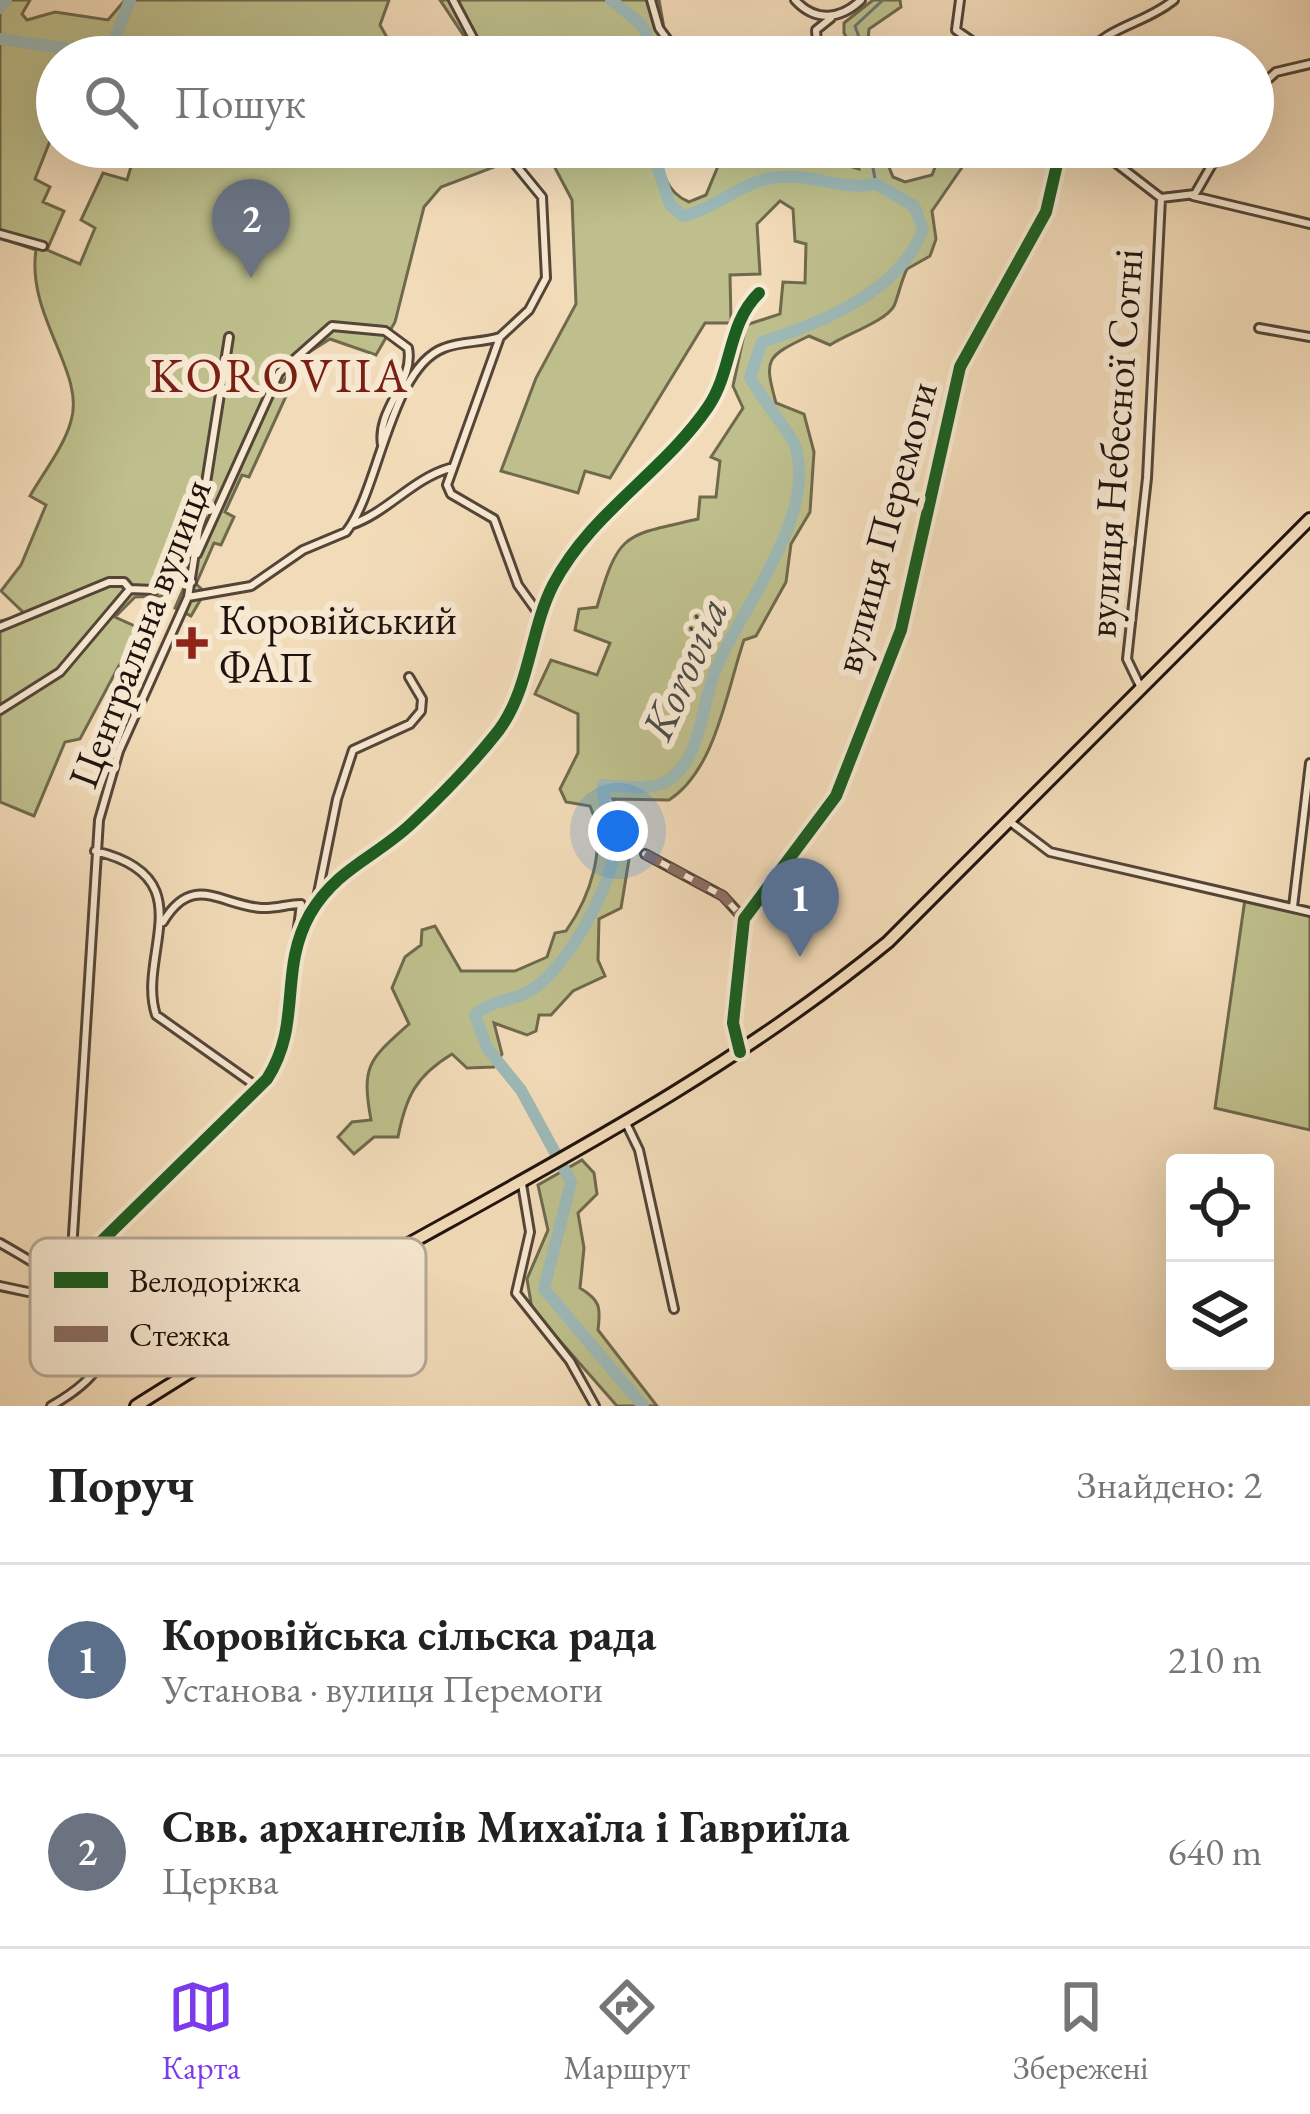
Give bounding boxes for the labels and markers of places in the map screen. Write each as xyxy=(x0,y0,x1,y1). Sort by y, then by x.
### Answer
pin: 2 xyxy=(212,179,290,278)
place label: Коровійський ФАП xyxy=(219,592,457,695)
marker: Коровійський ФАП xyxy=(176,627,208,659)
pin: 1 xyxy=(761,858,839,957)

